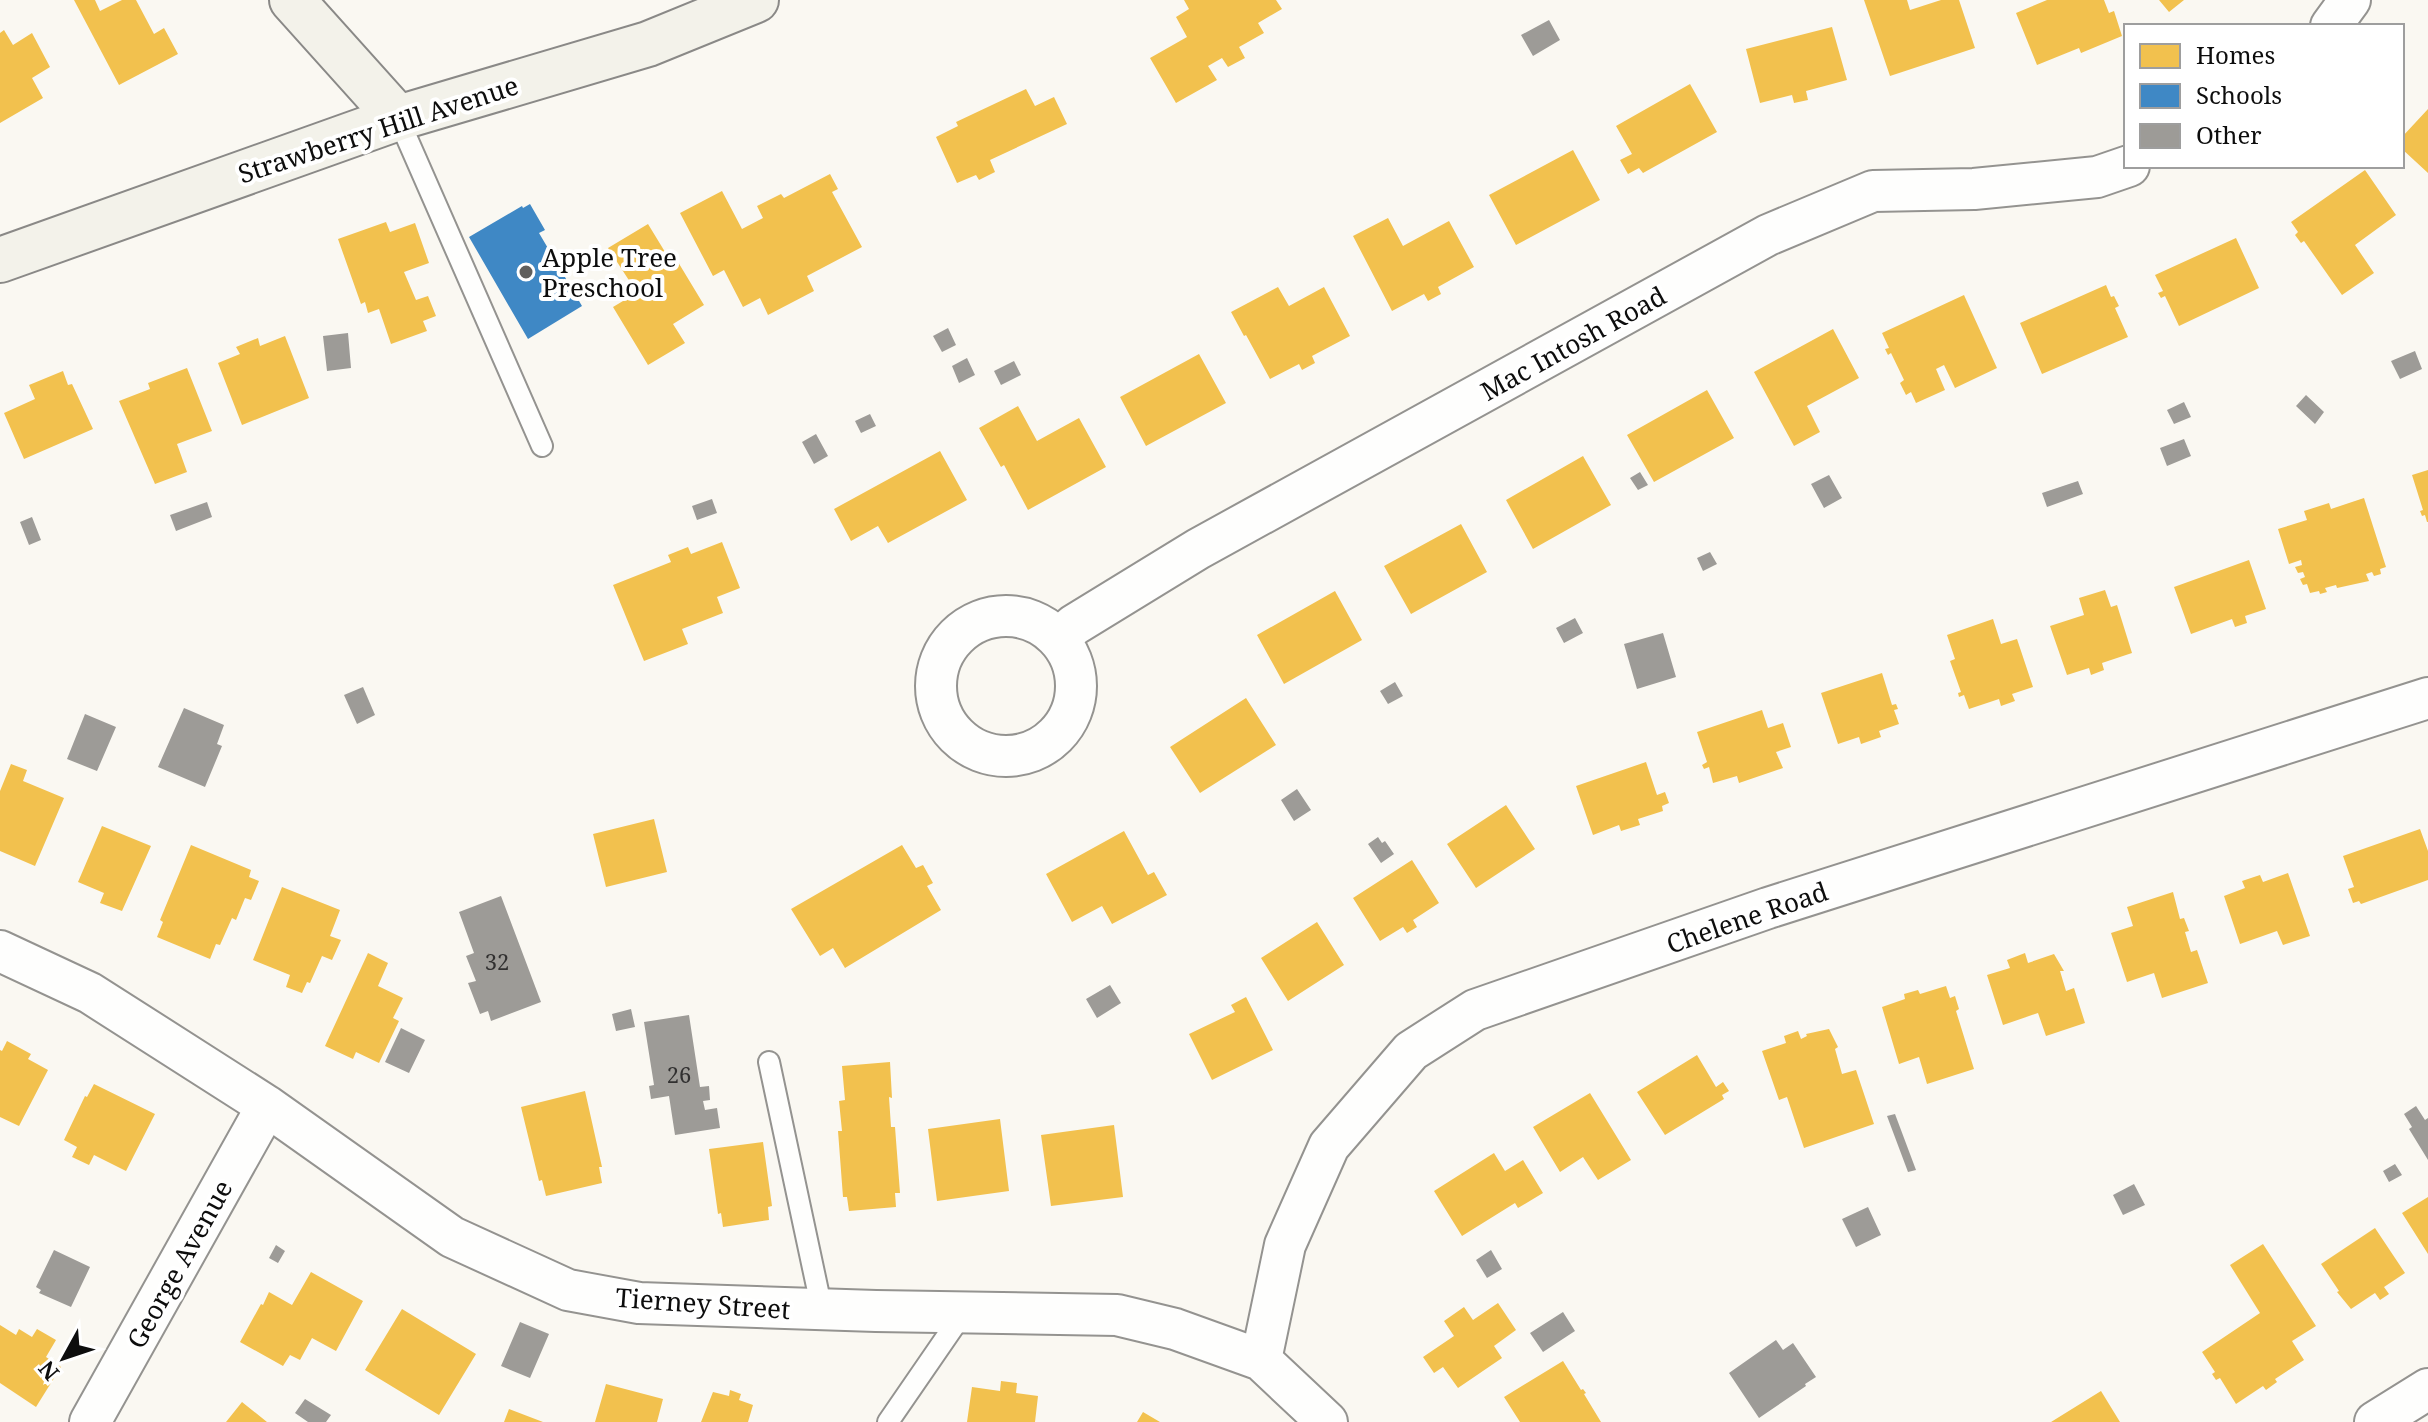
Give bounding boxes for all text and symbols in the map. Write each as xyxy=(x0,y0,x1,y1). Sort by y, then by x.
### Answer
legend xyxy=(2124,24,2404,168)
text: Homes xyxy=(2196,38,2275,71)
street label: Strawberry Hill Avenue xyxy=(233,67,523,191)
text: Schools xyxy=(2196,78,2282,111)
text: Other xyxy=(2196,118,2262,151)
place label: Apple Tree Preschool xyxy=(542,239,677,305)
marker: Apple Tree Preschool xyxy=(517,263,535,281)
street label: Mac Intosh Road xyxy=(1474,277,1672,409)
street label: Chelene Road xyxy=(1661,873,1833,961)
house number: 32 xyxy=(485,946,509,976)
house number: 26 xyxy=(667,1059,691,1089)
street label: George Avenue xyxy=(118,1173,240,1355)
street label: Tierney Street xyxy=(614,1279,792,1327)
north arrow xyxy=(24,1318,104,1398)
text: N xyxy=(31,1355,65,1388)

